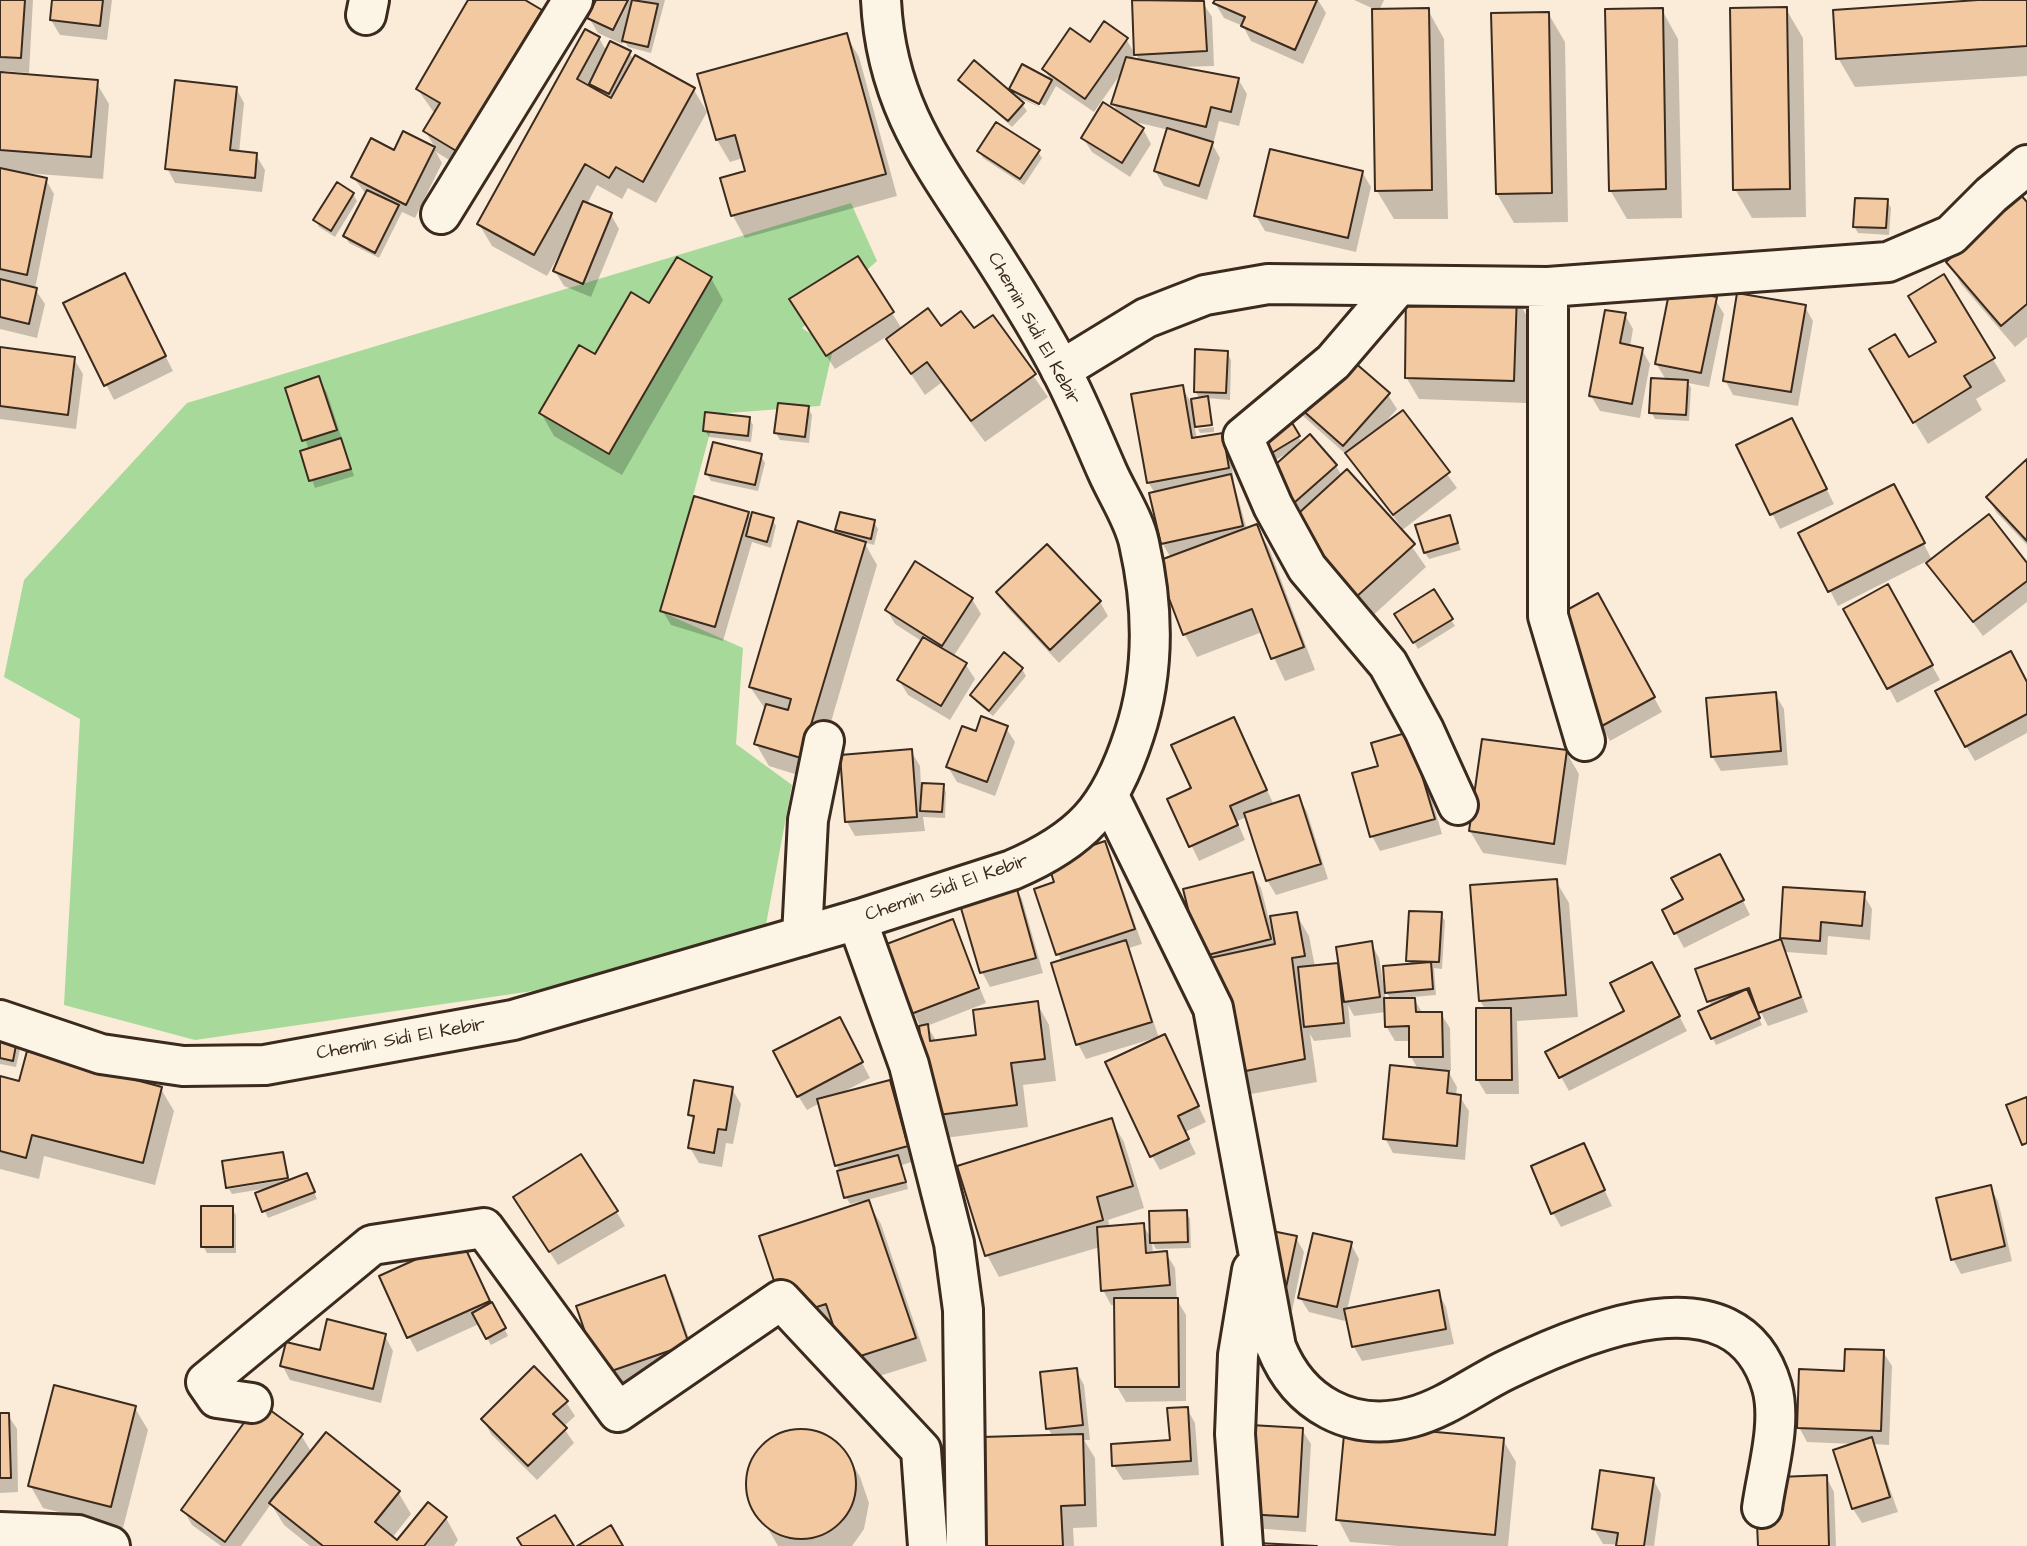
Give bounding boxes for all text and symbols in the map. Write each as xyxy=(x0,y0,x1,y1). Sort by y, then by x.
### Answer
street label: Chemin Sidi El Kebir xyxy=(982,249,1084,409)
street label: Chemin Sidi El Kebir xyxy=(863,850,1031,928)
street label: Chemin Sidi El Kebir xyxy=(315,1014,487,1066)

